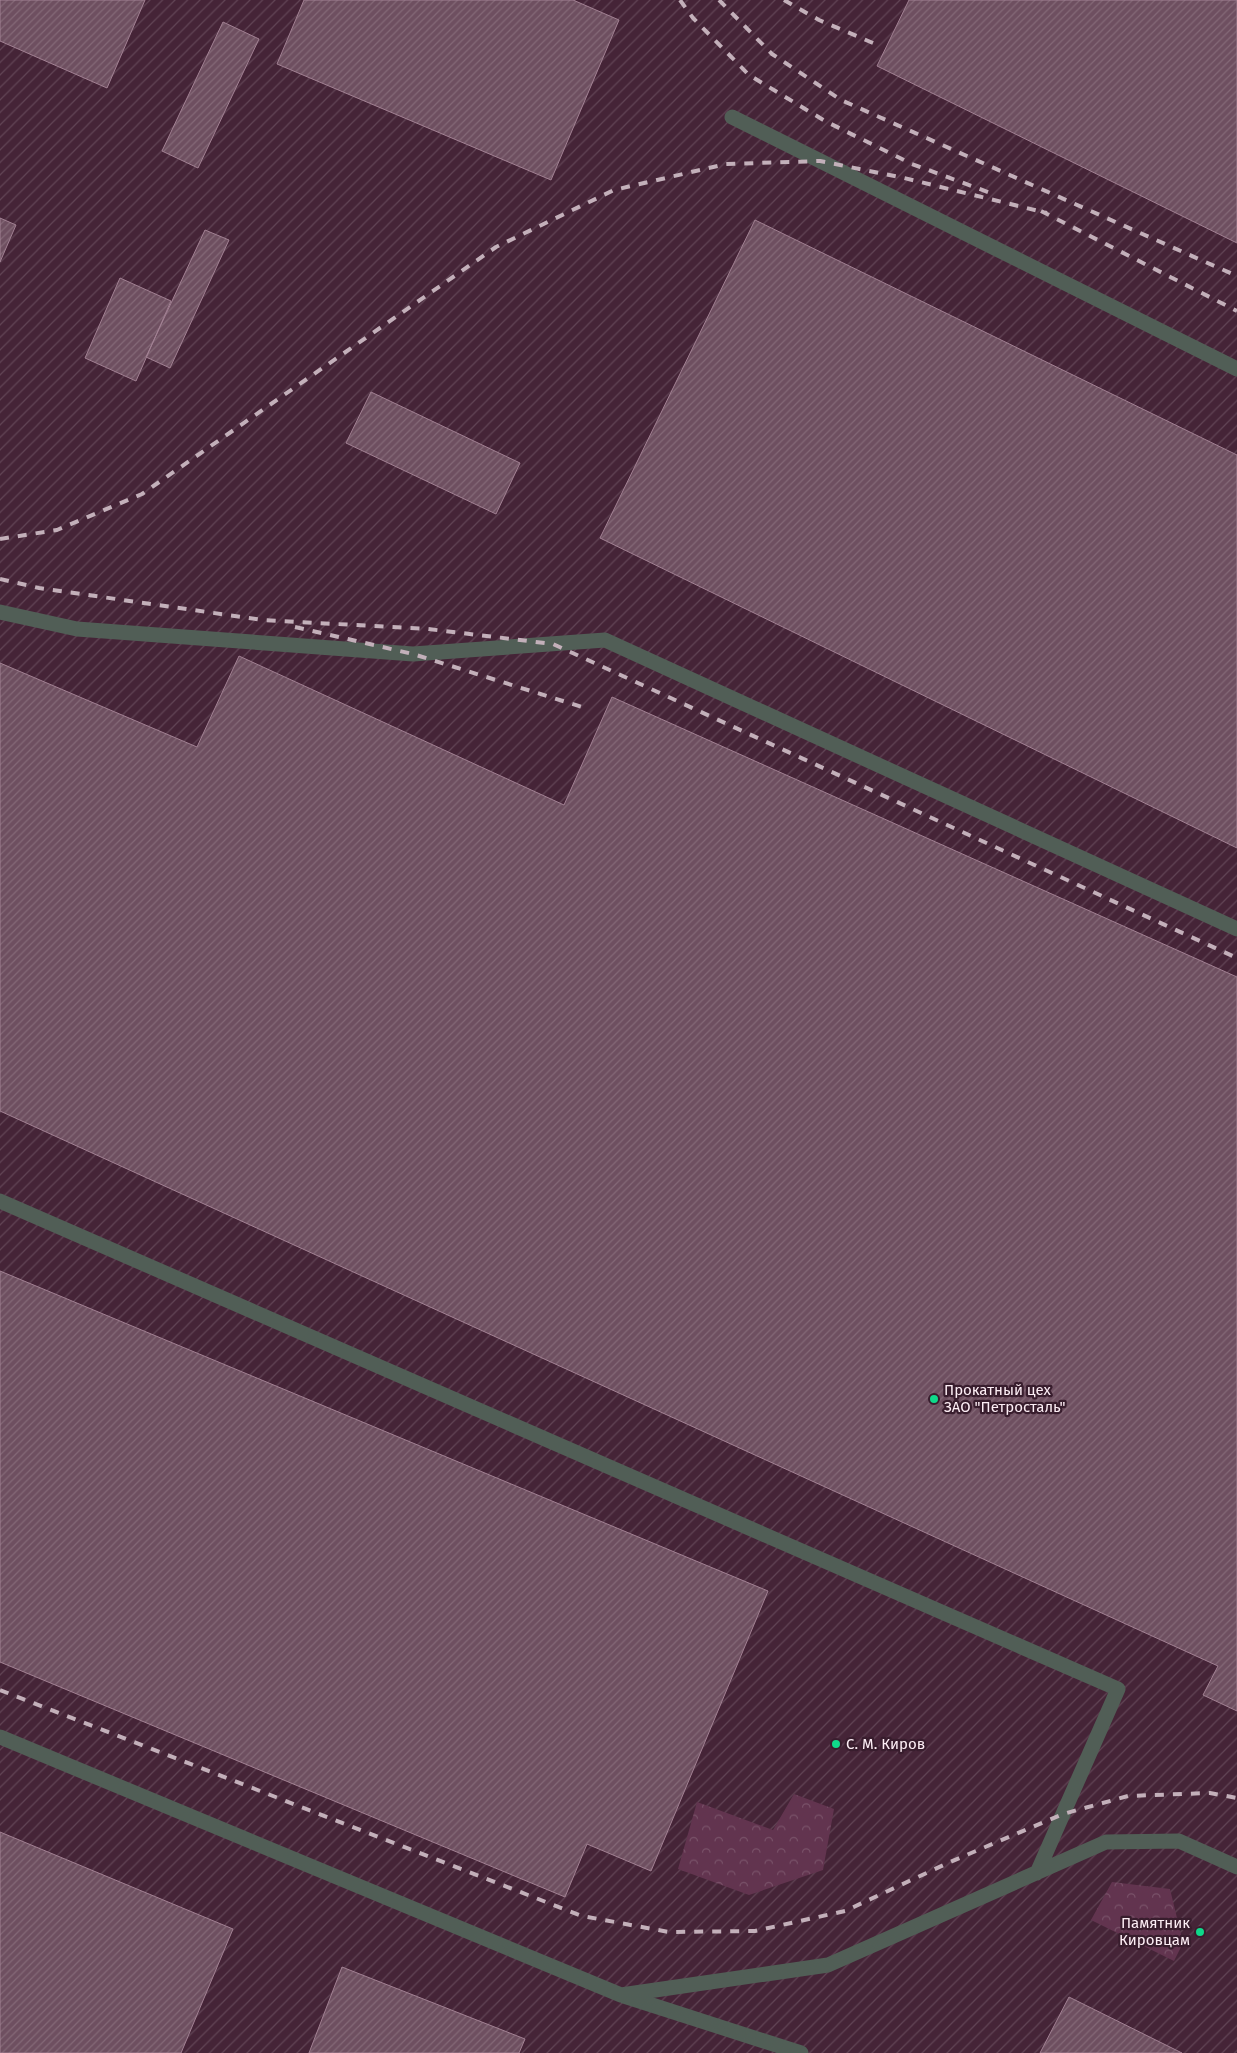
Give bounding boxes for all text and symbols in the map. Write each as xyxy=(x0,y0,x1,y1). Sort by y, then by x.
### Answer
place label: Прокатный цех ЗАО "Петросталь" xyxy=(944,1381,1066,1416)
marker: Прокатный цех ЗАО "Петросталь" xyxy=(928,1393,940,1405)
place label: С. М. Киров xyxy=(846,1735,925,1753)
marker: С. М. Киров xyxy=(830,1738,842,1750)
place label: Памятник Кировцам xyxy=(1119,1914,1190,1949)
marker: Памятник Кировцам xyxy=(1194,1926,1206,1938)

